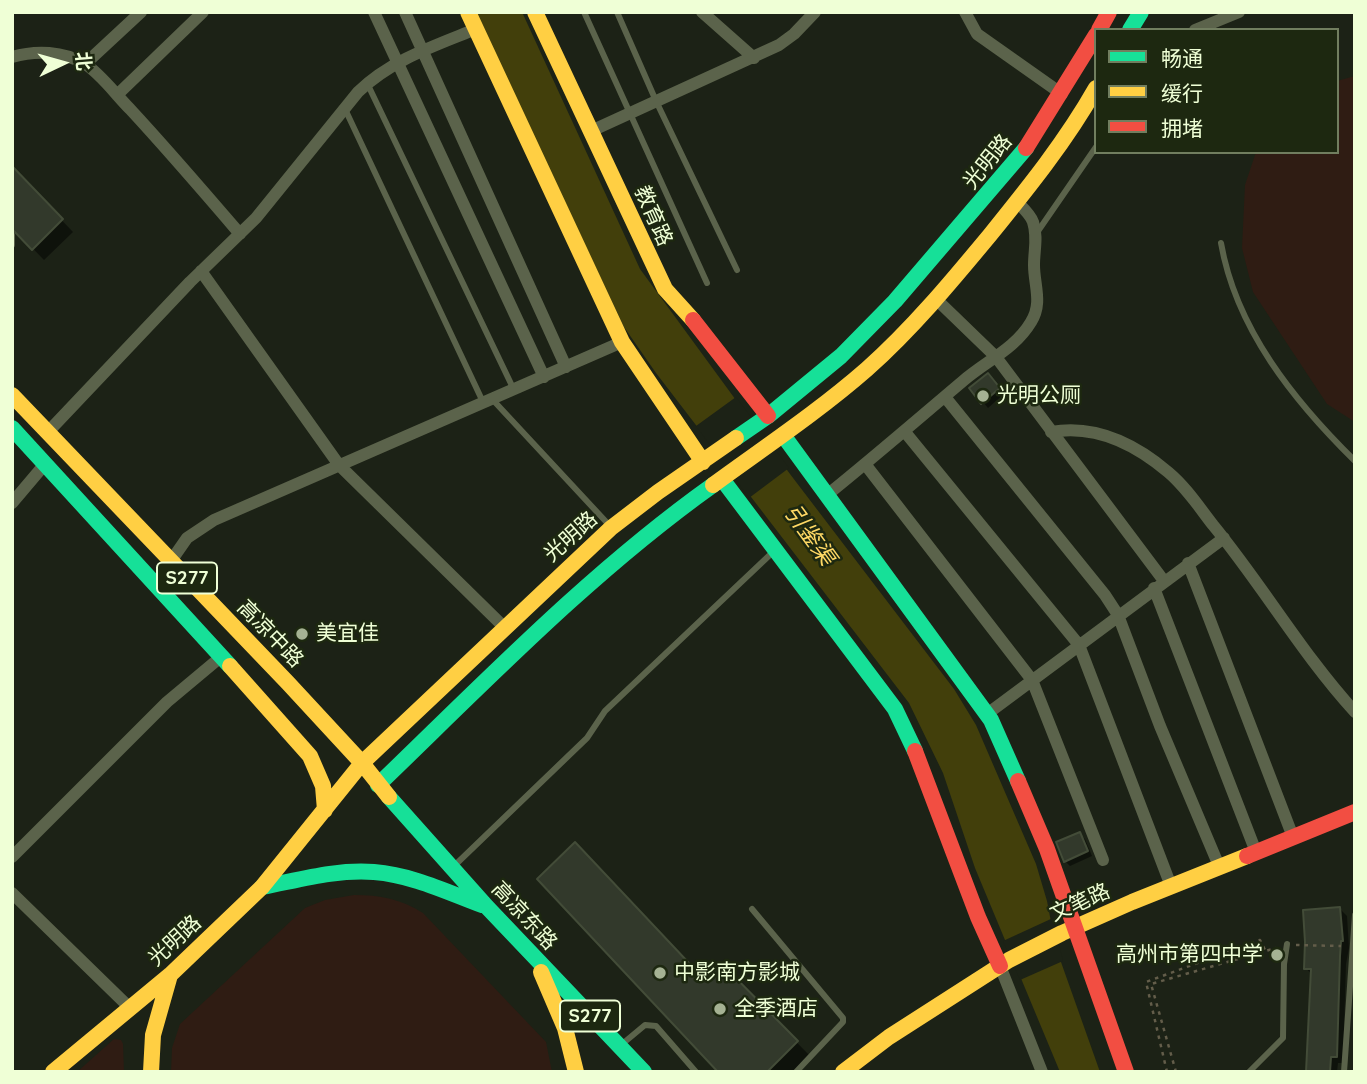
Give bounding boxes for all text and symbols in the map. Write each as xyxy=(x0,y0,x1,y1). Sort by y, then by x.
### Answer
north arrow xyxy=(28,28,98,98)
legend xyxy=(1094,28,1339,154)
text: 畅通 xyxy=(1161,45,1203,71)
text: 北 xyxy=(71,51,97,72)
text: 缓行 xyxy=(1161,80,1203,106)
text: 拥堵 xyxy=(1161,115,1203,141)
street label: 光明路 xyxy=(958,130,1018,194)
street label: 教育路 xyxy=(629,182,677,250)
place label: 光明公厕 xyxy=(997,383,1081,409)
marker: 光明公厕 xyxy=(975,388,991,404)
water label: 引鉴渠 xyxy=(778,499,840,571)
street label: 光明路 xyxy=(539,507,603,567)
road number: S277 xyxy=(157,562,217,594)
street label: 高凉中路 xyxy=(232,595,308,673)
place label: 美宜佳 xyxy=(316,621,379,647)
marker: 美宜佳 xyxy=(294,626,310,642)
street label: 高凉东路 xyxy=(486,877,562,955)
street label: 文笔路 xyxy=(1046,879,1114,927)
street label: 光明路 xyxy=(143,910,207,972)
place label: 高州市第四中学 xyxy=(1116,942,1263,968)
marker: 高州市第四中学 xyxy=(1269,947,1285,963)
place label: 中影南方影城 xyxy=(674,960,800,986)
marker: 中影南方影城 xyxy=(652,965,668,981)
place label: 全季酒店 xyxy=(734,996,818,1022)
road number: S277 xyxy=(560,1000,620,1032)
marker: 全季酒店 xyxy=(712,1001,728,1017)

